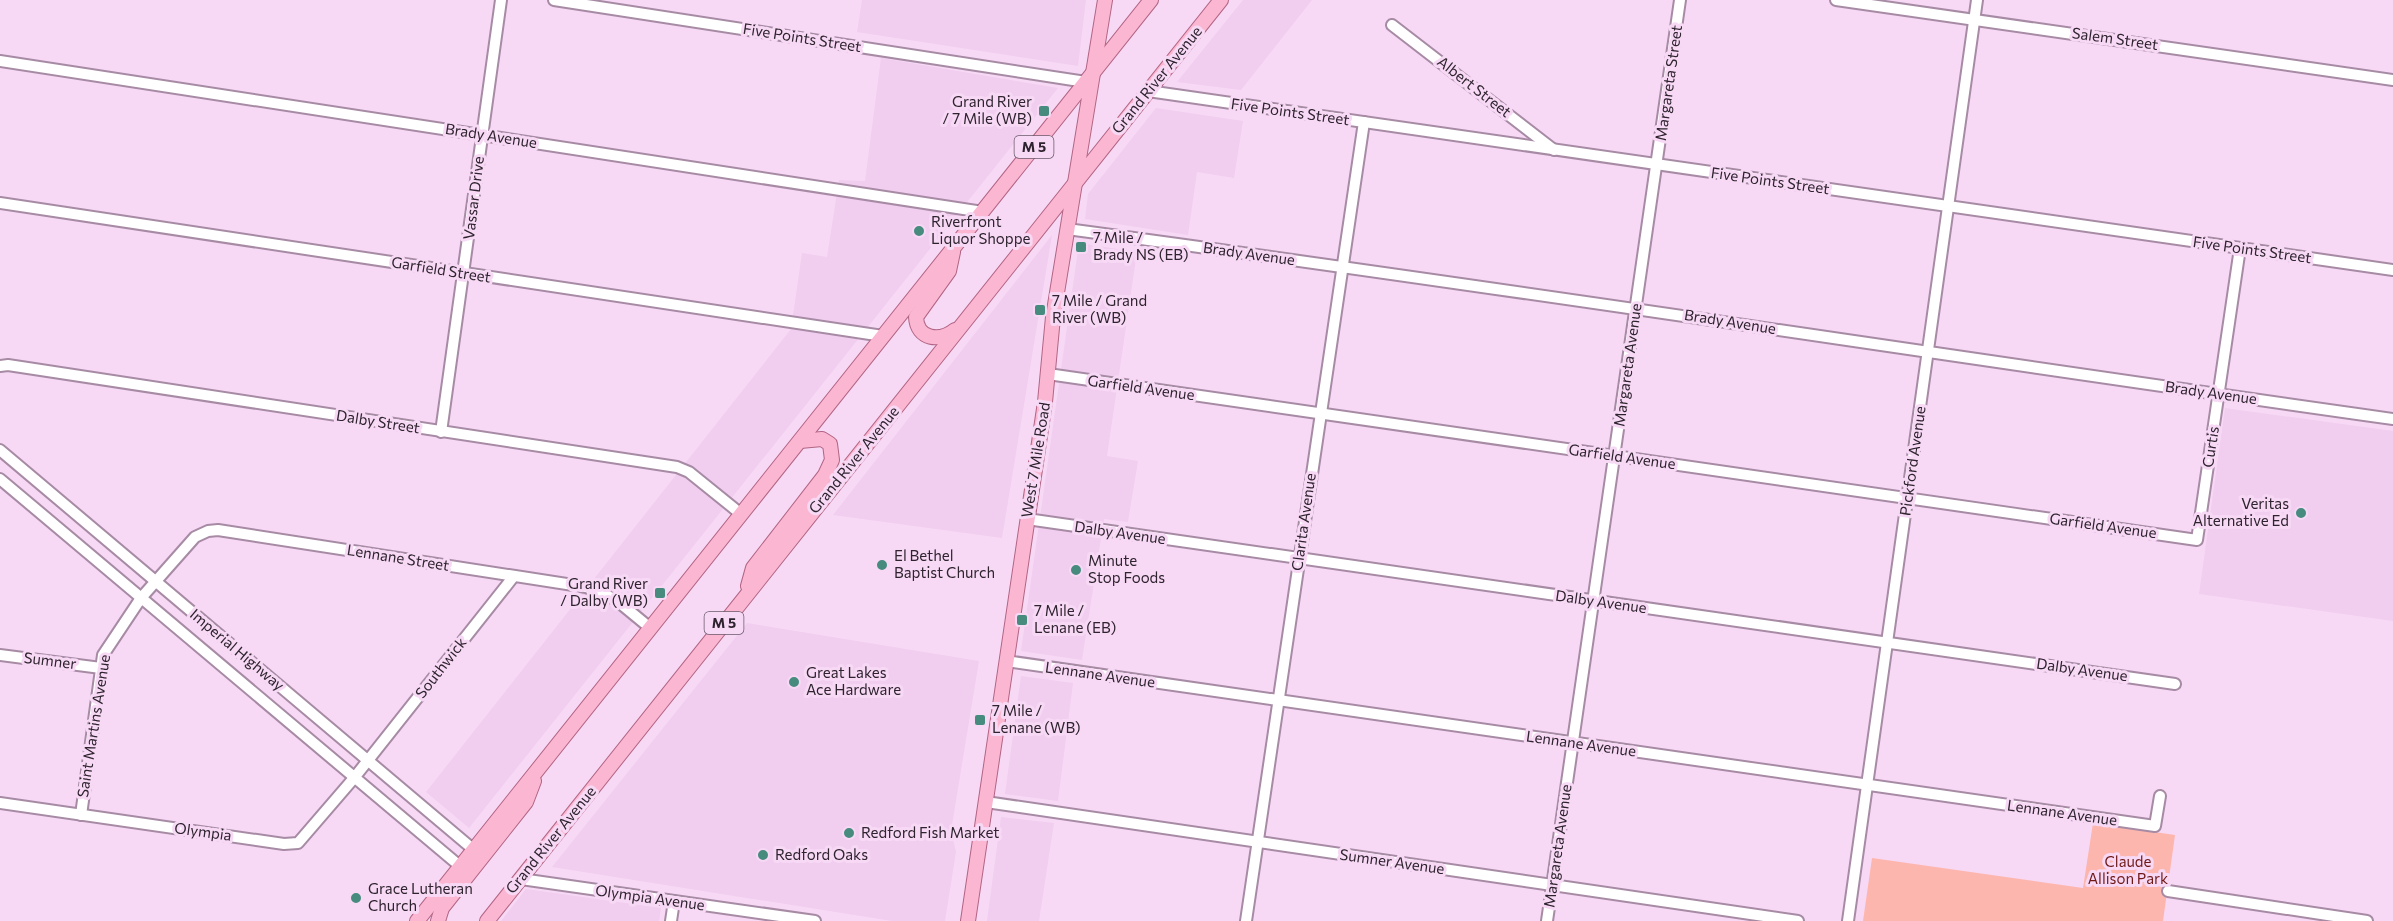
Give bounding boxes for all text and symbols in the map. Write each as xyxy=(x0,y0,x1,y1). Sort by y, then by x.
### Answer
street label: Five Points Street xyxy=(742,19,863,55)
street label: Grand River Avenue xyxy=(1107,22,1205,137)
street label: Salem Street xyxy=(2071,23,2159,53)
street label: Margareta Street xyxy=(1651,24,1685,142)
street label: Albert Street xyxy=(1434,52,1515,121)
place label: Grand River / 7 Mile (WB) xyxy=(943,92,1032,127)
street label: Five Points Street xyxy=(1230,94,1351,128)
marker: Grand River / 7 Mile (WB) xyxy=(1037,104,1051,118)
street label: Brady Avenue xyxy=(444,119,538,151)
road number: M 5 xyxy=(1014,136,1054,158)
street label: Vassar Drive xyxy=(459,155,487,241)
street label: Five Points Street xyxy=(1710,163,1831,197)
place label: Riverfront Liquor Shoppe xyxy=(931,212,1031,247)
marker: Riverfront Liquor Shoppe xyxy=(912,224,926,238)
place label: 7 Mile / Brady NS (EB) xyxy=(1093,228,1189,263)
street label: Five Points Street xyxy=(2192,232,2313,266)
street label: Brady Avenue xyxy=(1202,238,1296,268)
marker: 7 Mile / Brady NS (EB) xyxy=(1074,240,1088,254)
street label: Garfield Street xyxy=(390,252,492,286)
place label: 7 Mile / Grand River (WB) xyxy=(1052,291,1147,326)
street label: Margareta Avenue xyxy=(1609,302,1645,428)
marker: 7 Mile / Grand River (WB) xyxy=(1033,303,1047,317)
street label: Brady Avenue xyxy=(1683,305,1777,337)
street label: Garfield Avenue xyxy=(1086,371,1196,403)
street label: Brady Avenue xyxy=(2164,377,2258,407)
street label: West 7 Mile Road xyxy=(1017,401,1053,519)
street label: Grand River Avenue xyxy=(804,402,902,517)
street label: Pickford Avenue xyxy=(1895,405,1929,517)
street label: Dalby Street xyxy=(335,406,421,437)
street label: Curtis xyxy=(2198,425,2222,469)
street label: Garfield Avenue xyxy=(1567,440,1677,472)
street label: Clarita Avenue xyxy=(1287,472,1319,572)
place label: Veritas Alternative Ed xyxy=(2193,494,2289,529)
marker: Veritas Alternative Ed xyxy=(2294,506,2308,520)
street label: Garfield Avenue xyxy=(2048,509,2158,541)
street label: Dalby Avenue xyxy=(1073,517,1167,547)
street label: Lennane Street xyxy=(346,540,451,574)
place label: El Bethel Baptist Church xyxy=(894,546,995,581)
place label: Minute Stop Foods xyxy=(1088,551,1165,586)
marker: El Bethel Baptist Church xyxy=(875,558,889,572)
marker: Minute Stop Foods xyxy=(1069,563,1083,577)
place label: Grand River / Dalby (WB) xyxy=(560,574,648,609)
marker: Grand River / Dalby (WB) xyxy=(653,586,667,600)
street label: Dalby Avenue xyxy=(1554,586,1648,616)
place label: 7 Mile / Lenane (EB) xyxy=(1034,601,1116,636)
street label: Imperial Highway xyxy=(187,605,289,694)
road number: M 5 xyxy=(704,612,744,634)
marker: 7 Mile / Lenane (EB) xyxy=(1015,613,1029,627)
street label: Southwick xyxy=(411,633,470,701)
street label: Sumner xyxy=(23,648,77,672)
street label: Saint Martins Avenue xyxy=(73,653,113,799)
street label: Dalby Avenue xyxy=(2035,654,2129,684)
street label: Lennane Avenue xyxy=(1044,657,1156,691)
place label: Great Lakes Ace Hardware xyxy=(806,663,901,698)
marker: Great Lakes Ace Hardware xyxy=(787,675,801,689)
place label: 7 Mile / Lenane (WB) xyxy=(992,701,1081,736)
marker: 7 Mile / Lenane (WB) xyxy=(973,713,987,727)
street label: Lennane Avenue xyxy=(1525,726,1637,760)
street label: Grand River Avenue xyxy=(501,782,599,897)
street label: Margareta Avenue xyxy=(1539,783,1575,909)
street label: Lennane Avenue xyxy=(2006,795,2118,829)
street label: Olympia xyxy=(173,818,233,844)
place label: Redford Fish Market xyxy=(861,823,999,841)
marker: Redford Fish Market xyxy=(842,826,856,840)
place label: Redford Oaks xyxy=(775,845,868,863)
street label: Sumner Avenue xyxy=(1339,845,1446,877)
marker: Redford Oaks xyxy=(756,848,770,862)
park label: Claude Allison Park xyxy=(2088,852,2168,887)
place label: Grace Lutheran Church xyxy=(368,879,473,914)
street label: Olympia Avenue xyxy=(594,880,706,914)
marker: Grace Lutheran Church xyxy=(349,891,363,905)

